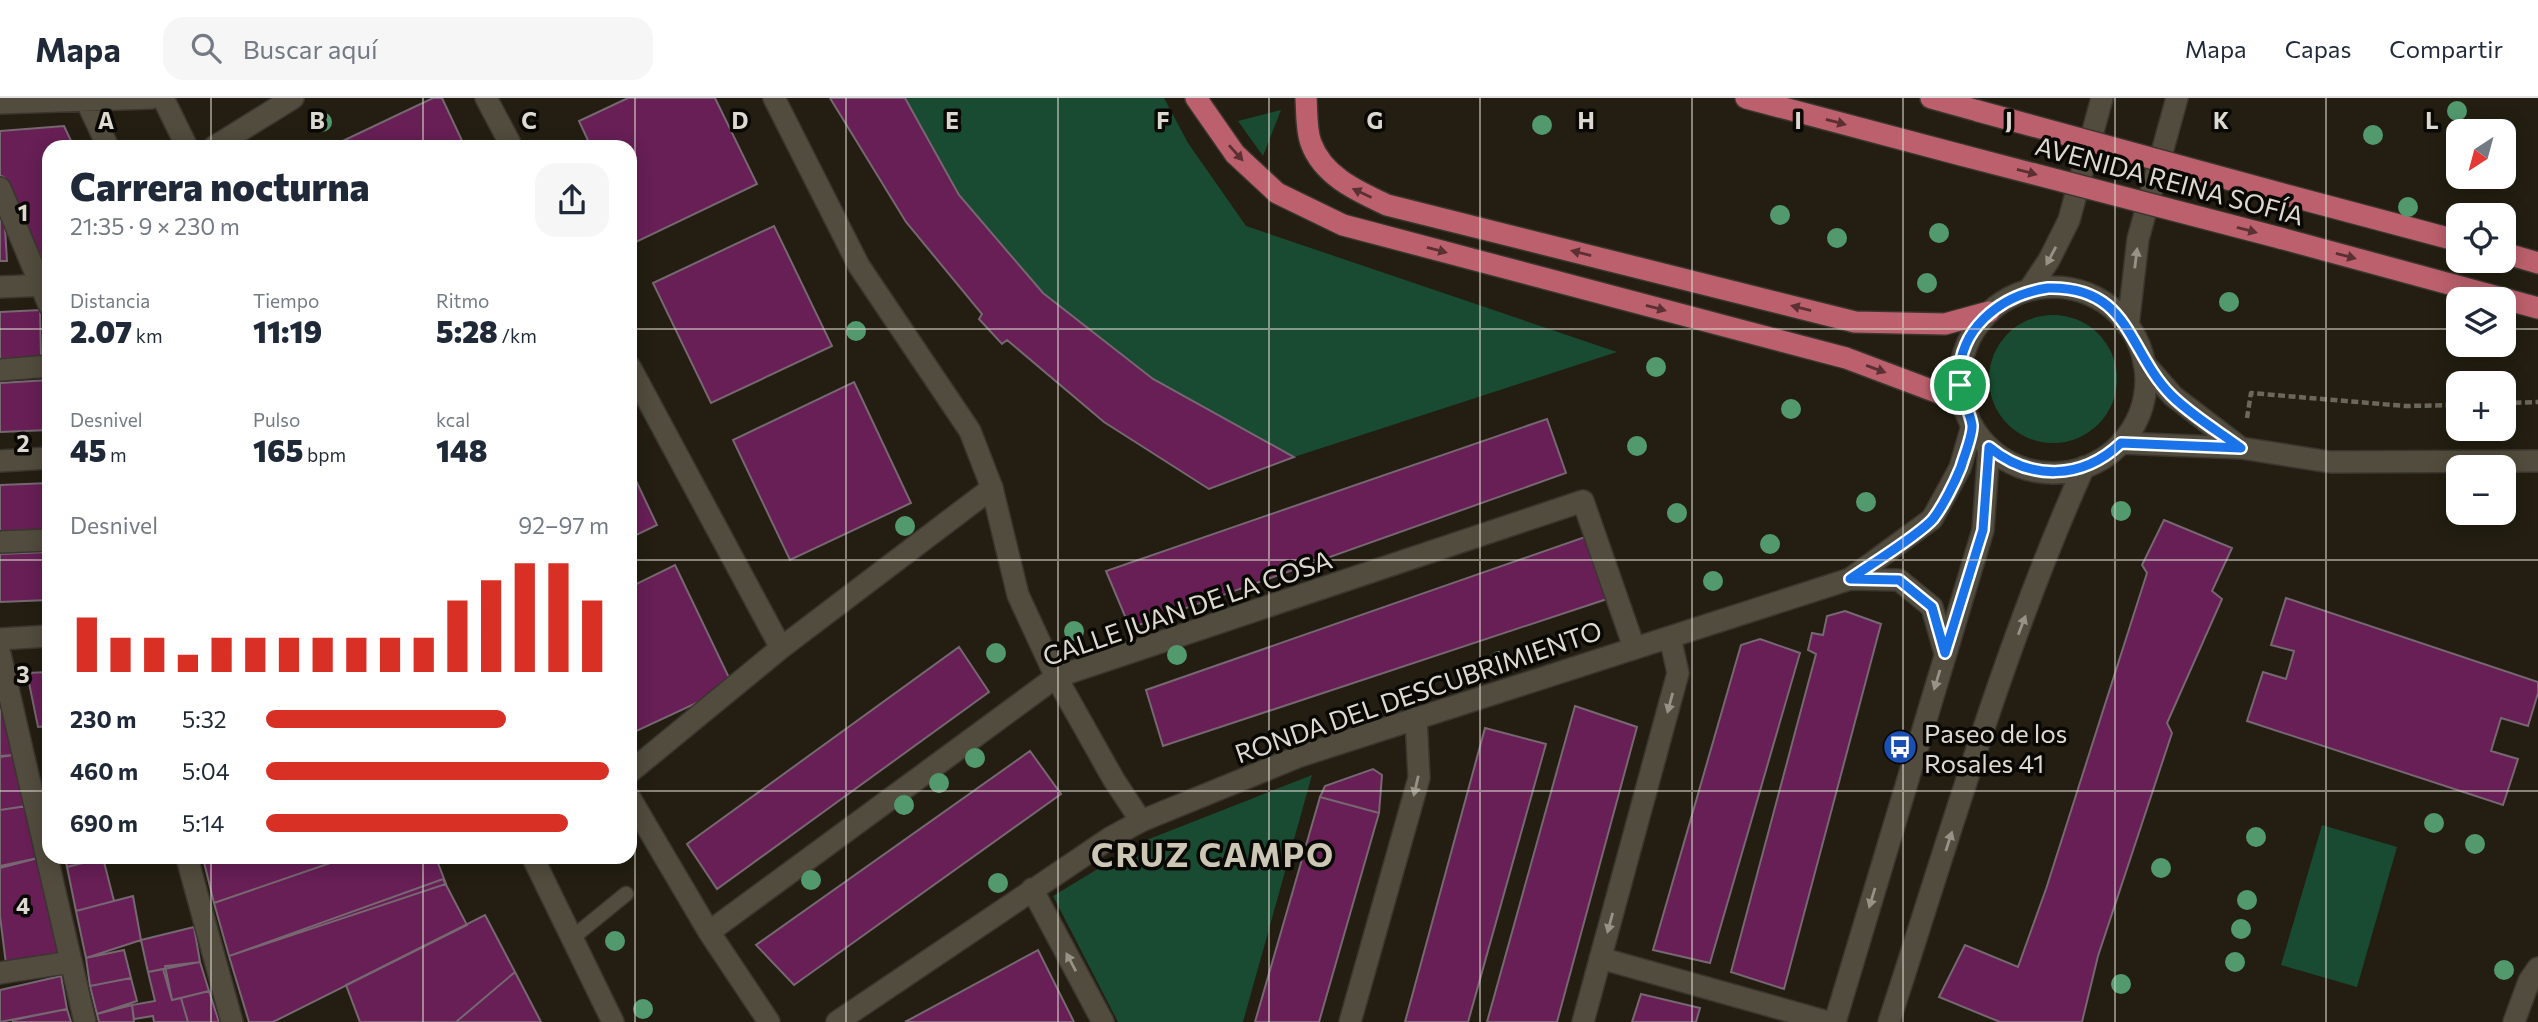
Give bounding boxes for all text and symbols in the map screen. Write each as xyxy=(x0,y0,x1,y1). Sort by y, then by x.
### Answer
search box xyxy=(163,17,653,80)
text: Mapa xyxy=(35,28,121,69)
icon: search xyxy=(187,29,225,67)
text: Buscar aquí xyxy=(243,33,378,64)
text: Mapa xyxy=(2185,34,2247,63)
text: Capas xyxy=(2285,34,2351,63)
text: Compartir xyxy=(2389,34,2503,63)
text: A xyxy=(98,106,115,134)
text: B xyxy=(309,106,325,134)
text: C xyxy=(521,106,537,134)
text: D xyxy=(732,106,749,134)
text: E xyxy=(945,106,959,134)
text: F xyxy=(1156,106,1170,134)
text: G xyxy=(1367,106,1383,134)
text: H xyxy=(1577,106,1595,134)
text: I xyxy=(1794,106,1802,134)
text: J xyxy=(2005,106,2013,134)
text: K xyxy=(2213,106,2229,134)
text: L xyxy=(2425,106,2439,134)
one-way arrow xyxy=(1825,117,1847,128)
north arrow xyxy=(2446,119,2516,189)
map controls xyxy=(2446,119,2516,525)
street label: AVENIDA REINA SOFÍA xyxy=(2032,129,2308,231)
one-way arrow xyxy=(1228,145,1243,162)
text: Carrera nocturna xyxy=(70,162,370,209)
button: share xyxy=(535,163,609,237)
one-way arrow xyxy=(2016,167,2038,178)
one-way arrow xyxy=(1351,187,1372,198)
text: 1 xyxy=(18,198,28,226)
button: locate xyxy=(2446,203,2516,273)
text: 21:35 · 9 × 230 m xyxy=(70,212,240,240)
one-way arrow xyxy=(2237,225,2258,235)
one-way arrow xyxy=(1426,245,1448,256)
one-way arrow xyxy=(2045,246,2057,265)
one-way arrow xyxy=(1570,247,1592,258)
one-way arrow xyxy=(2131,247,2142,269)
one-way arrow xyxy=(2335,251,2357,262)
button: layers xyxy=(2446,287,2516,357)
text: Distancia xyxy=(70,289,150,312)
text: Tiempo xyxy=(253,289,319,312)
text: Ritmo xyxy=(436,289,489,312)
one-way arrow xyxy=(1790,302,1812,313)
one-way arrow xyxy=(1646,303,1668,314)
text: 2.07 xyxy=(70,312,132,349)
text: 11:19 xyxy=(253,312,322,349)
text: 5:28 xyxy=(436,312,498,349)
text: km xyxy=(132,324,163,347)
text: /km xyxy=(498,324,537,347)
pin xyxy=(1930,355,1990,415)
one-way arrow xyxy=(1865,364,1886,375)
icon: arrive xyxy=(1941,366,1979,404)
button: + xyxy=(2446,371,2516,441)
text: Desnivel xyxy=(70,408,143,431)
text: Pulso xyxy=(253,408,300,431)
text: kcal xyxy=(436,408,470,431)
text: 2 xyxy=(16,429,30,457)
text: 45 xyxy=(70,431,106,468)
text: 165 xyxy=(253,431,303,468)
text: 148 xyxy=(436,431,487,468)
text: m xyxy=(106,443,127,466)
text: bpm xyxy=(303,443,346,466)
button: − xyxy=(2446,455,2516,525)
text: Desnivel xyxy=(70,511,158,539)
text: 92–97 m xyxy=(518,511,609,539)
street label: CALLE JUAN DE LA COSA xyxy=(1038,543,1336,671)
street label: RONDA DEL DESCUBRIMIENTO xyxy=(1230,614,1606,768)
one-way arrow xyxy=(2016,615,2027,636)
text: 3 xyxy=(16,660,30,688)
one-way arrow xyxy=(1932,670,1942,691)
one-way arrow xyxy=(1664,692,1675,714)
text: 230 m xyxy=(70,705,136,733)
text: 5:32 xyxy=(182,705,226,733)
place label: Paseo de los Rosales 41 xyxy=(1924,717,2067,778)
bus stop icon: Paseo de los Rosales 41 xyxy=(1881,728,1919,766)
text: 460 m xyxy=(70,757,138,785)
text: 5:04 xyxy=(182,757,229,785)
one-way arrow xyxy=(1411,775,1422,797)
text: 690 m xyxy=(70,809,138,837)
text: 5:14 xyxy=(182,809,224,837)
one-way arrow xyxy=(1944,830,1954,851)
district label: CRUZ CAMPO xyxy=(1091,833,1335,874)
one-way arrow xyxy=(1866,888,1876,909)
text: 4 xyxy=(16,891,30,919)
one-way arrow xyxy=(1604,912,1615,934)
one-way arrow xyxy=(1065,952,1076,972)

